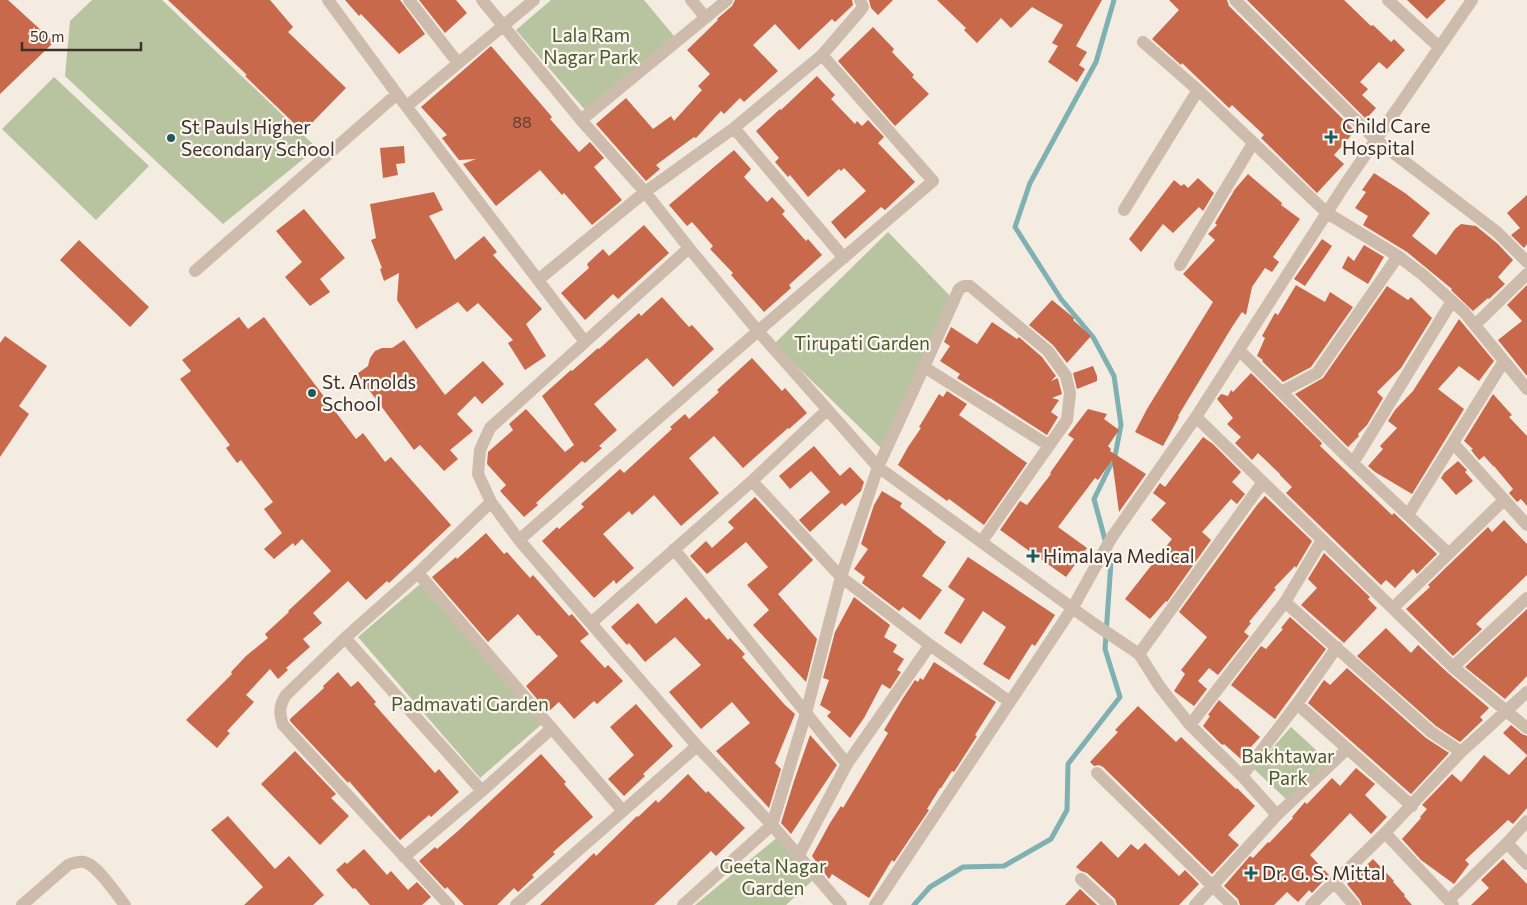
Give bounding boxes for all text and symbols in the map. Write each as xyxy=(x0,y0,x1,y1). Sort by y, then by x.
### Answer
scale bar xyxy=(22,20,141,52)
park label: Lala Ram Nagar Park xyxy=(543,23,639,68)
text: 50 m xyxy=(30,27,64,45)
house number: 88 xyxy=(512,112,532,131)
place label: Child Care Hospital xyxy=(1342,114,1430,159)
place label: St Pauls Higher Secondary School xyxy=(181,115,335,160)
marker: Child Care Hospital xyxy=(1324,130,1338,144)
marker: St Pauls Higher Secondary School xyxy=(165,132,177,144)
park label: Tirupati Garden xyxy=(794,331,930,354)
place label: St. Arnolds School xyxy=(322,370,416,415)
marker: St. Arnolds School xyxy=(306,387,318,399)
place label: Himalaya Medical xyxy=(1043,544,1195,567)
marker: Himalaya Medical xyxy=(1027,550,1039,562)
park label: Padmavati Garden xyxy=(391,692,549,715)
park label: Bakhtawar Park xyxy=(1241,744,1335,789)
park label: Geeta Nagar Garden xyxy=(719,854,827,899)
place label: Dr. G. S. Mittal xyxy=(1262,861,1386,884)
marker: Dr. G. S. Mittal xyxy=(1244,866,1258,880)

